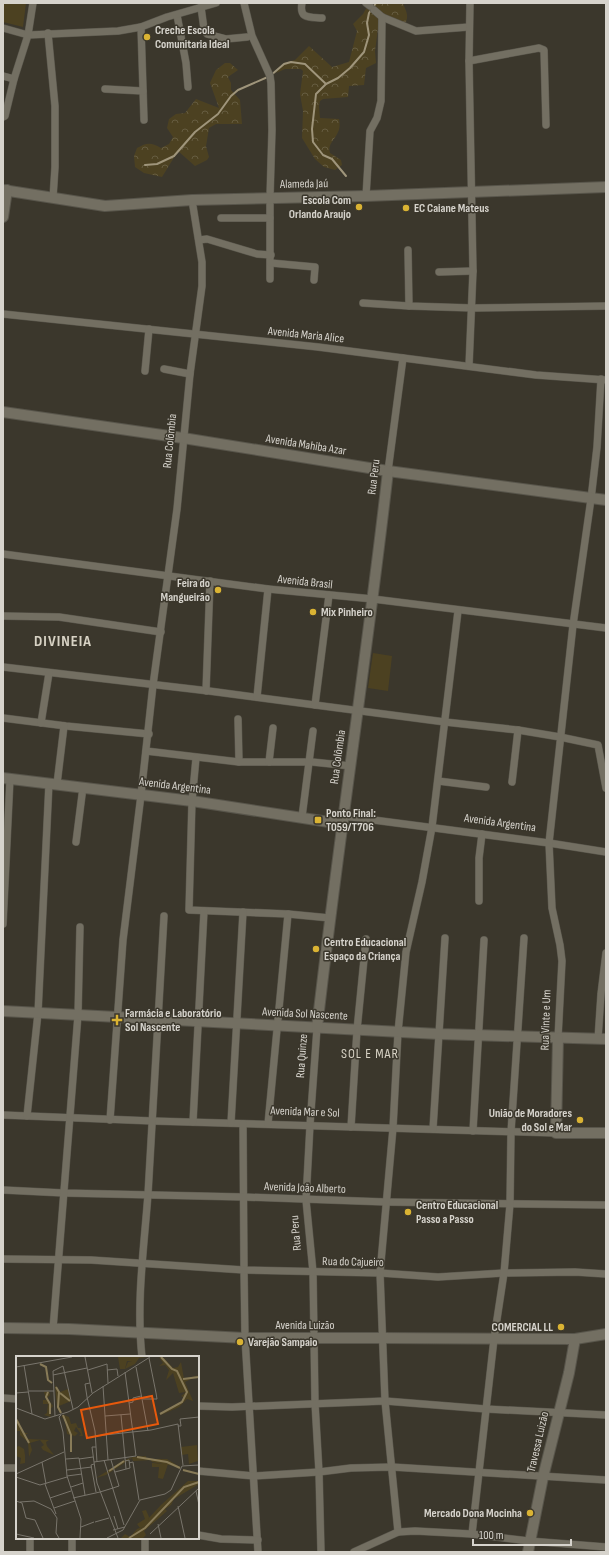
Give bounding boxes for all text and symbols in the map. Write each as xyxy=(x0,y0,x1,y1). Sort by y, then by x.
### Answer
place label: Creche Escola Comunitaria Ideal xyxy=(155,23,229,52)
marker: Creche Escola Comunitaria Ideal xyxy=(142,32,152,42)
street label: Alameda Jaú xyxy=(279,176,328,192)
place label: Escola Com Orlando Araujo xyxy=(289,193,351,222)
place label: EC Caiane Mateus xyxy=(414,201,489,216)
marker: Escola Com Orlando Araujo xyxy=(354,202,364,212)
marker: EC Caiane Mateus xyxy=(401,203,411,213)
street label: Avenida Maria Alice xyxy=(266,323,345,346)
street label: Rua Colômbia xyxy=(160,413,180,469)
street label: Avenida Mahiba Azar xyxy=(264,431,348,459)
street label: Rua Peru xyxy=(364,458,384,496)
street label: Avenida Brasil xyxy=(276,572,333,592)
place label: Feira do Mangueirão xyxy=(161,576,210,605)
marker: Feira do Mangueirão xyxy=(213,585,223,595)
place label: Mix Pinheiro xyxy=(321,605,373,620)
marker: Mix Pinheiro xyxy=(308,607,318,617)
district label: DIVINEIA xyxy=(34,632,92,651)
street label: Rua Colômbia xyxy=(327,729,349,785)
street label: Avenida Argentina xyxy=(137,774,212,798)
place label: Ponto Final: T059/T706 xyxy=(326,806,376,835)
street label: Avenida Argentina xyxy=(462,810,537,836)
marker: Ponto Final: T059/T706 xyxy=(313,815,323,825)
place label: Centro Educacional Espaço da Criança xyxy=(324,935,406,964)
marker: Centro Educacional Espaço da Criança xyxy=(311,944,321,954)
street label: Rua Vinte e Um xyxy=(537,989,555,1051)
street label: Avenida Sol Nascente xyxy=(261,1004,348,1024)
place label: Farmácia e Laboratório Sol Nascente xyxy=(125,1006,221,1035)
marker: Farmácia e Laboratório Sol Nascente xyxy=(112,1015,122,1025)
street label: Rua Quinze xyxy=(293,1033,311,1079)
district label: SOL E MAR xyxy=(341,1045,399,1062)
street label: Avenida Mar e Sol xyxy=(269,1103,340,1121)
place label: União de Moradores do Sol e Mar xyxy=(489,1106,572,1135)
marker: União de Moradores do Sol e Mar xyxy=(575,1115,585,1125)
street label: Avenida João Alberto xyxy=(263,1179,346,1197)
place label: Centro Educacional Passo a Passo xyxy=(416,1198,498,1227)
marker: Centro Educacional Passo a Passo xyxy=(403,1207,413,1217)
street label: Rua Peru xyxy=(287,1215,305,1251)
street label: Rua do Cajueiro xyxy=(322,1254,384,1270)
street label: Avenida Luizão xyxy=(275,1318,334,1333)
place label: COMERCIAL LL xyxy=(492,1320,553,1335)
marker: COMERCIAL LL xyxy=(556,1322,566,1332)
place label: Varejão Sampaio xyxy=(248,1335,318,1350)
marker: Varejão Sampaio xyxy=(235,1337,245,1347)
inset map xyxy=(16,1356,199,1539)
street label: Travessa Luizão xyxy=(524,1410,552,1474)
place label: Mercado Dona Mocinha xyxy=(424,1506,522,1521)
marker: Mercado Dona Mocinha xyxy=(525,1508,535,1518)
scale bar xyxy=(473,1521,571,1547)
text: 100 m xyxy=(479,1528,504,1543)

